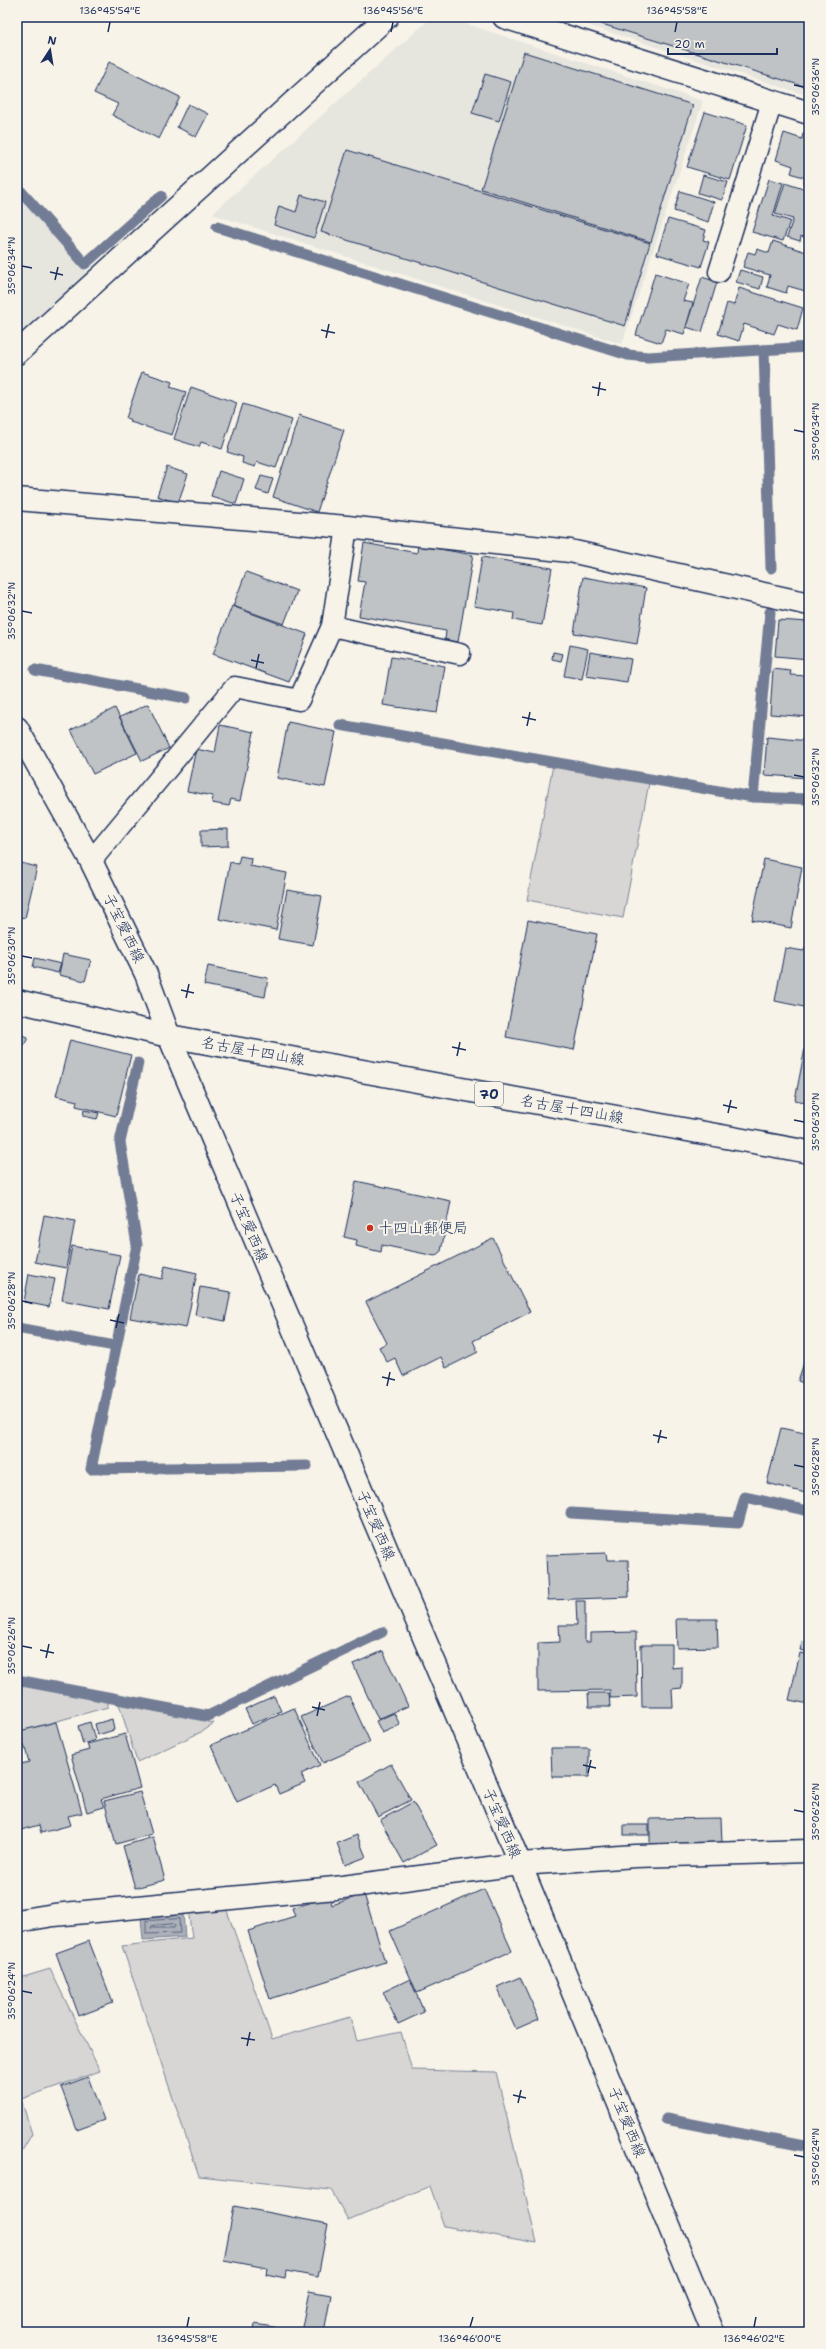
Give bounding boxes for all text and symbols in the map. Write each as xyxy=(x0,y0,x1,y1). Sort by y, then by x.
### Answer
text: 136°45'54"E xyxy=(80,4,140,17)
text: 136°45'56"E xyxy=(363,4,423,17)
text: 136°45'58"E xyxy=(647,4,707,17)
north arrow xyxy=(30,30,70,70)
scale bar xyxy=(668,30,777,56)
text: N xyxy=(46,32,58,49)
text: 20 m xyxy=(674,36,705,52)
text: 35°06'36"N xyxy=(809,58,822,116)
text: 35°06'34"N xyxy=(5,237,18,295)
text: 35°06'34"N xyxy=(809,403,822,461)
text: 35°06'32"N xyxy=(5,582,18,640)
text: 35°06'32"N xyxy=(809,748,822,806)
street label: 子宝愛西線 xyxy=(99,890,149,966)
text: 35°06'30"N xyxy=(5,927,18,985)
street label: 名古屋十四山線 xyxy=(200,1032,306,1070)
road number: 70 xyxy=(475,1082,503,1106)
street label: 名古屋十四山線 xyxy=(519,1090,625,1128)
text: 35°06'30"N xyxy=(809,1093,822,1151)
street label: 子宝愛西線 xyxy=(225,1189,273,1265)
place label: 十四山郵便局 xyxy=(378,1218,468,1238)
marker: 十四山郵便局 xyxy=(365,1223,375,1233)
text: 35°06'28"N xyxy=(5,1272,18,1330)
text: 35°06'28"N xyxy=(809,1438,822,1496)
street label: 子宝愛西線 xyxy=(352,1487,400,1563)
text: 35°06'26"N xyxy=(5,1617,18,1675)
text: 35°06'26"N xyxy=(809,1783,822,1841)
street label: 子宝愛西線 xyxy=(478,1785,526,1861)
text: 35°06'24"N xyxy=(5,1962,18,2020)
street label: 子宝愛西線 xyxy=(604,2083,650,2161)
text: 35°06'24"N xyxy=(809,2128,822,2186)
text: 136°45'58"E xyxy=(157,2332,217,2345)
text: 136°46'00"E xyxy=(439,2332,501,2345)
text: 136°46'02"E xyxy=(723,2332,785,2345)

